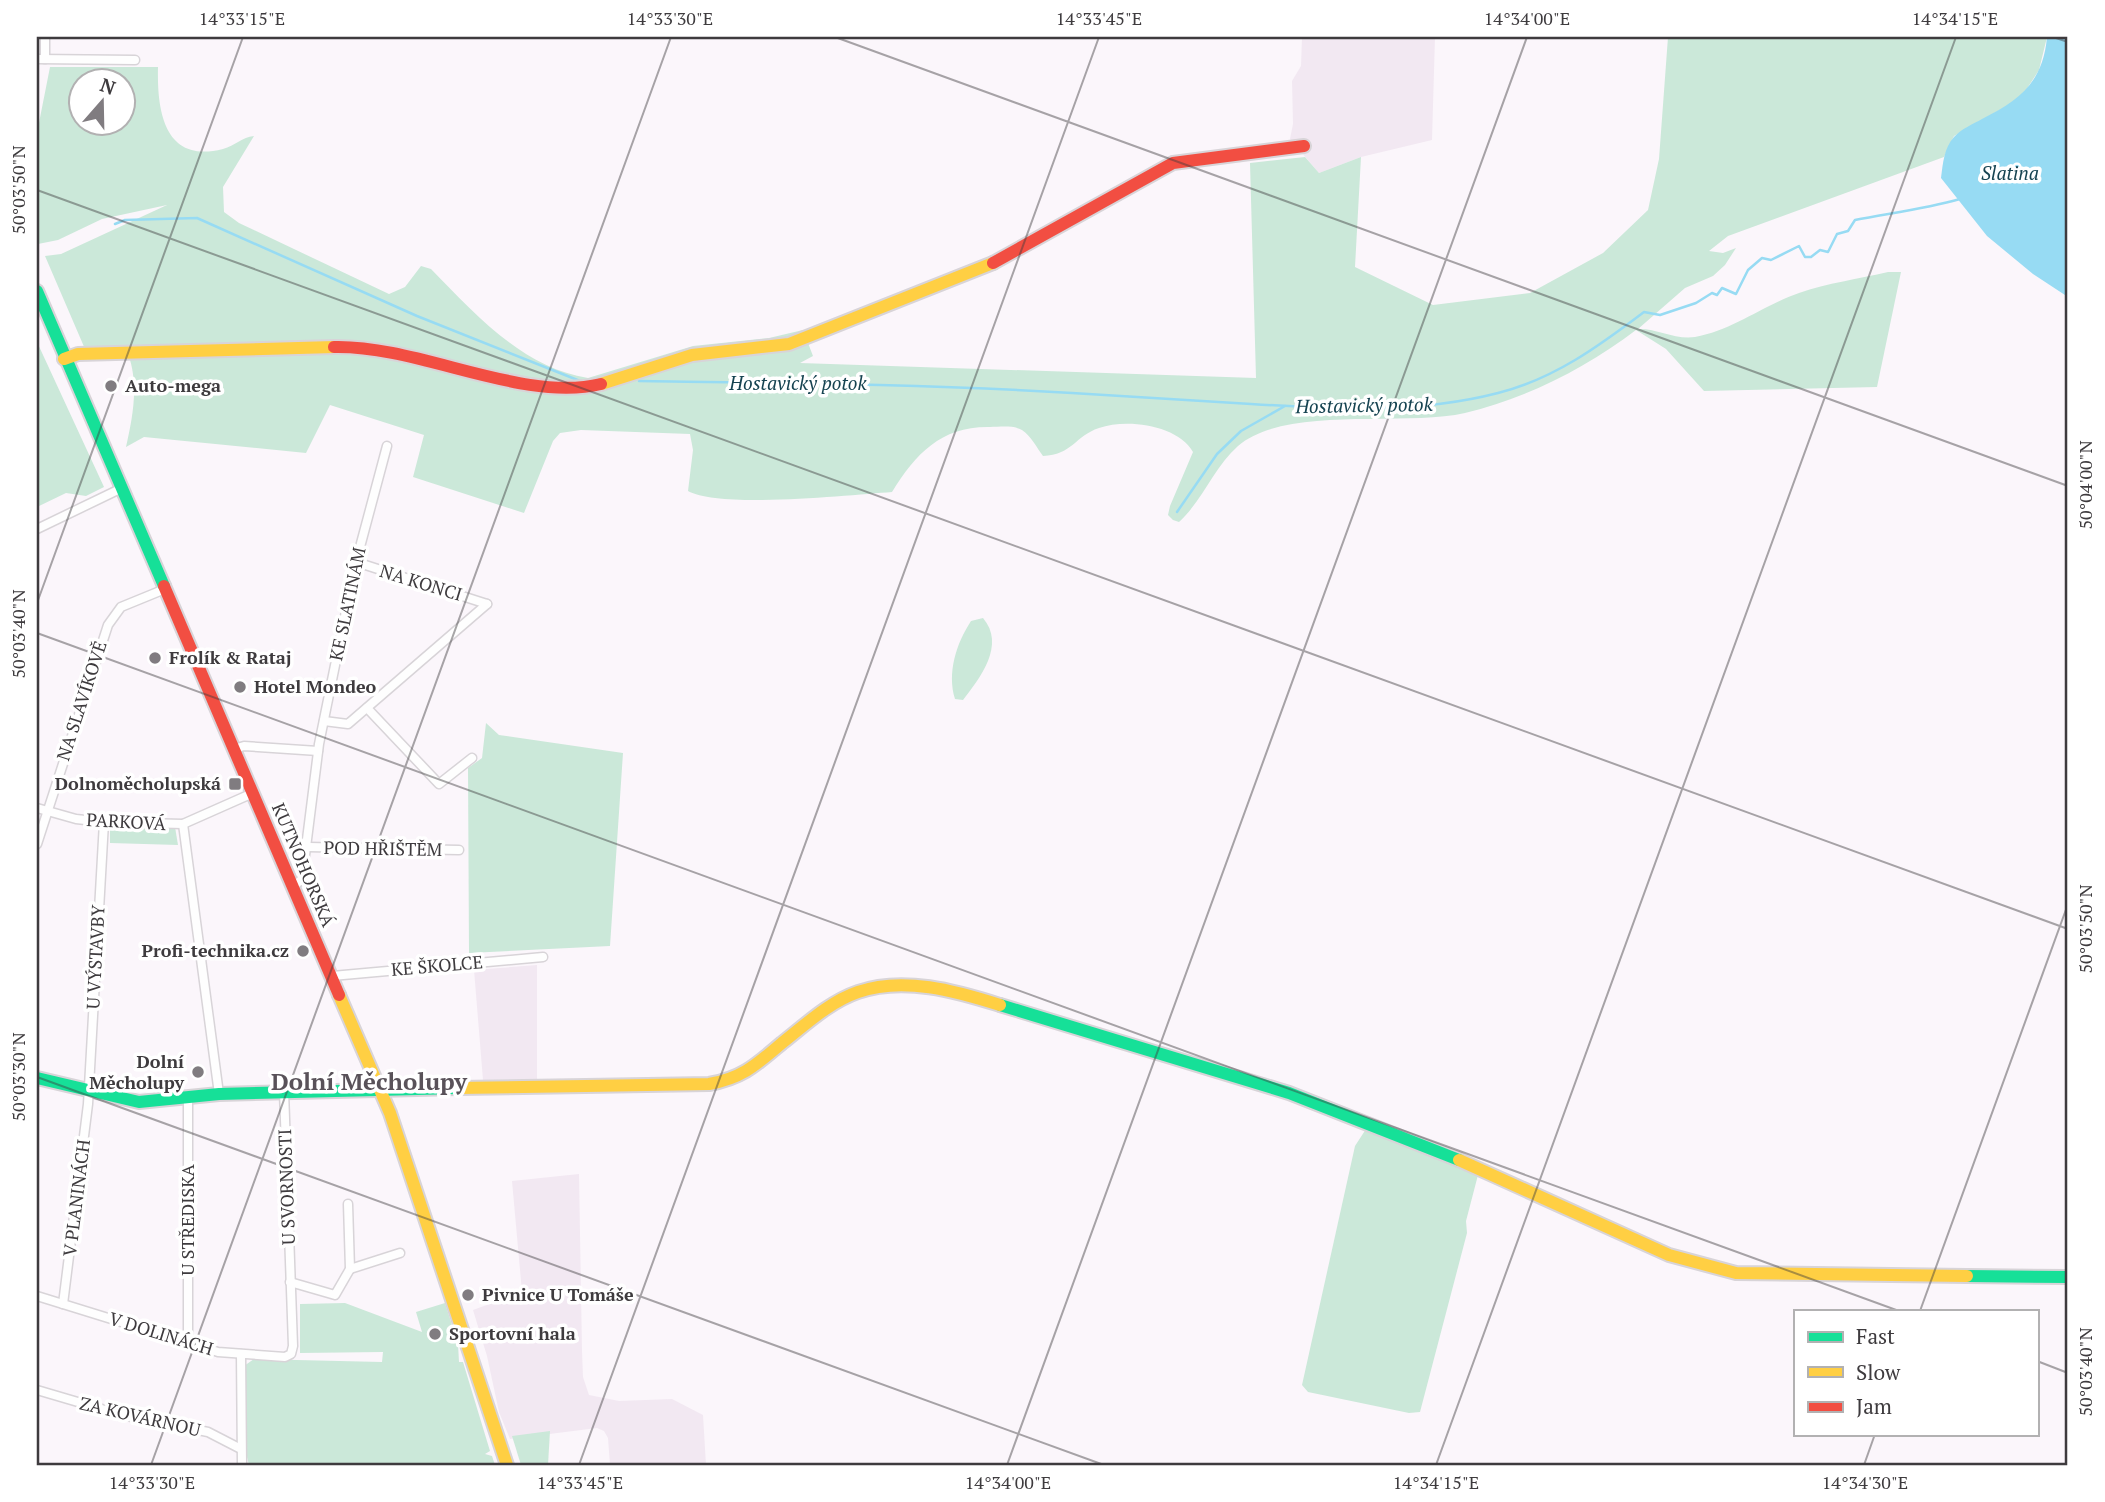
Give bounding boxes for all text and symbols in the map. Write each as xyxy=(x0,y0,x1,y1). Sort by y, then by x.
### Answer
text: 14°33'15"E xyxy=(199,6,285,30)
text: 14°33'30"E xyxy=(627,6,713,30)
text: 14°33'45"E xyxy=(1056,6,1142,30)
text: 14°34'00"E xyxy=(1484,6,1570,30)
text: 14°34'15"E xyxy=(1912,6,1998,30)
north arrow xyxy=(66,66,136,136)
text: N xyxy=(97,71,120,100)
text: 50°03'50"N xyxy=(6,145,30,235)
water label: Slatina xyxy=(1981,160,2039,185)
water label: Hostavický potok xyxy=(728,370,868,395)
place label: Auto-mega xyxy=(125,373,221,397)
marker: Auto-mega xyxy=(103,378,119,394)
water label: Hostavický potok xyxy=(1294,391,1434,418)
text: 50°04'00"N xyxy=(2073,440,2097,530)
street label: KE SLATINÁM xyxy=(323,544,371,663)
street label: NA KONCI xyxy=(377,558,465,606)
text: 50°03'40"N xyxy=(6,589,30,679)
street label: NA SLAVÍKOVĚ xyxy=(50,638,112,764)
place label: Frolík & Rataj xyxy=(169,645,292,669)
marker: Frolík & Rataj xyxy=(147,650,163,666)
place label: Hotel Mondeo xyxy=(254,674,377,698)
marker: Hotel Mondeo xyxy=(232,679,248,695)
place label: Dolnoměcholupská xyxy=(55,771,221,795)
marker: Dolnoměcholupská xyxy=(227,776,243,792)
street label: KUTNOHORSKÁ xyxy=(267,799,341,931)
street label: PARKOVÁ xyxy=(86,807,167,835)
street label: POD HŘIŠTĚM xyxy=(323,835,443,861)
text: 50°03'50"N xyxy=(2073,884,2097,974)
street label: U VÝSTAVBY xyxy=(80,904,110,1010)
place label: Profi-technika.cz xyxy=(142,938,289,962)
marker: Profi-technika.cz xyxy=(295,943,311,959)
street label: KE ŠKOLCE xyxy=(390,949,484,981)
text: 50°03'30"N xyxy=(6,1032,30,1122)
place label: Dolní Měcholupy xyxy=(89,1049,184,1094)
marker: Dolní Měcholupy xyxy=(190,1064,206,1080)
district label: Dolní Měcholupy xyxy=(271,1065,468,1097)
street label: U SVORNOSTI xyxy=(272,1129,300,1245)
street label: V PLANINÁCH xyxy=(57,1138,95,1258)
street label: U STŘEDISKA xyxy=(175,1164,199,1276)
place label: Pivnice U Tomáše xyxy=(482,1282,634,1306)
marker: Pivnice U Tomáše xyxy=(460,1287,476,1303)
street label: V DOLINÁCH xyxy=(106,1306,216,1360)
legend xyxy=(1794,1310,2038,1436)
place label: Sportovní hala xyxy=(449,1321,576,1345)
text: Fast xyxy=(1856,1322,1895,1350)
marker: Sportovní hala xyxy=(427,1326,443,1342)
text: 50°03'40"N xyxy=(2073,1327,2097,1417)
text: Slow xyxy=(1856,1358,1901,1386)
street label: ZA KOVÁRNOU xyxy=(77,1390,203,1442)
text: Jam xyxy=(1856,1392,1892,1420)
text: 14°33'30"E xyxy=(109,1470,195,1494)
text: 14°33'45"E xyxy=(537,1470,623,1494)
text: 14°34'00"E xyxy=(965,1470,1051,1494)
text: 14°34'15"E xyxy=(1393,1470,1479,1494)
text: 14°34'30"E xyxy=(1822,1470,1908,1494)

